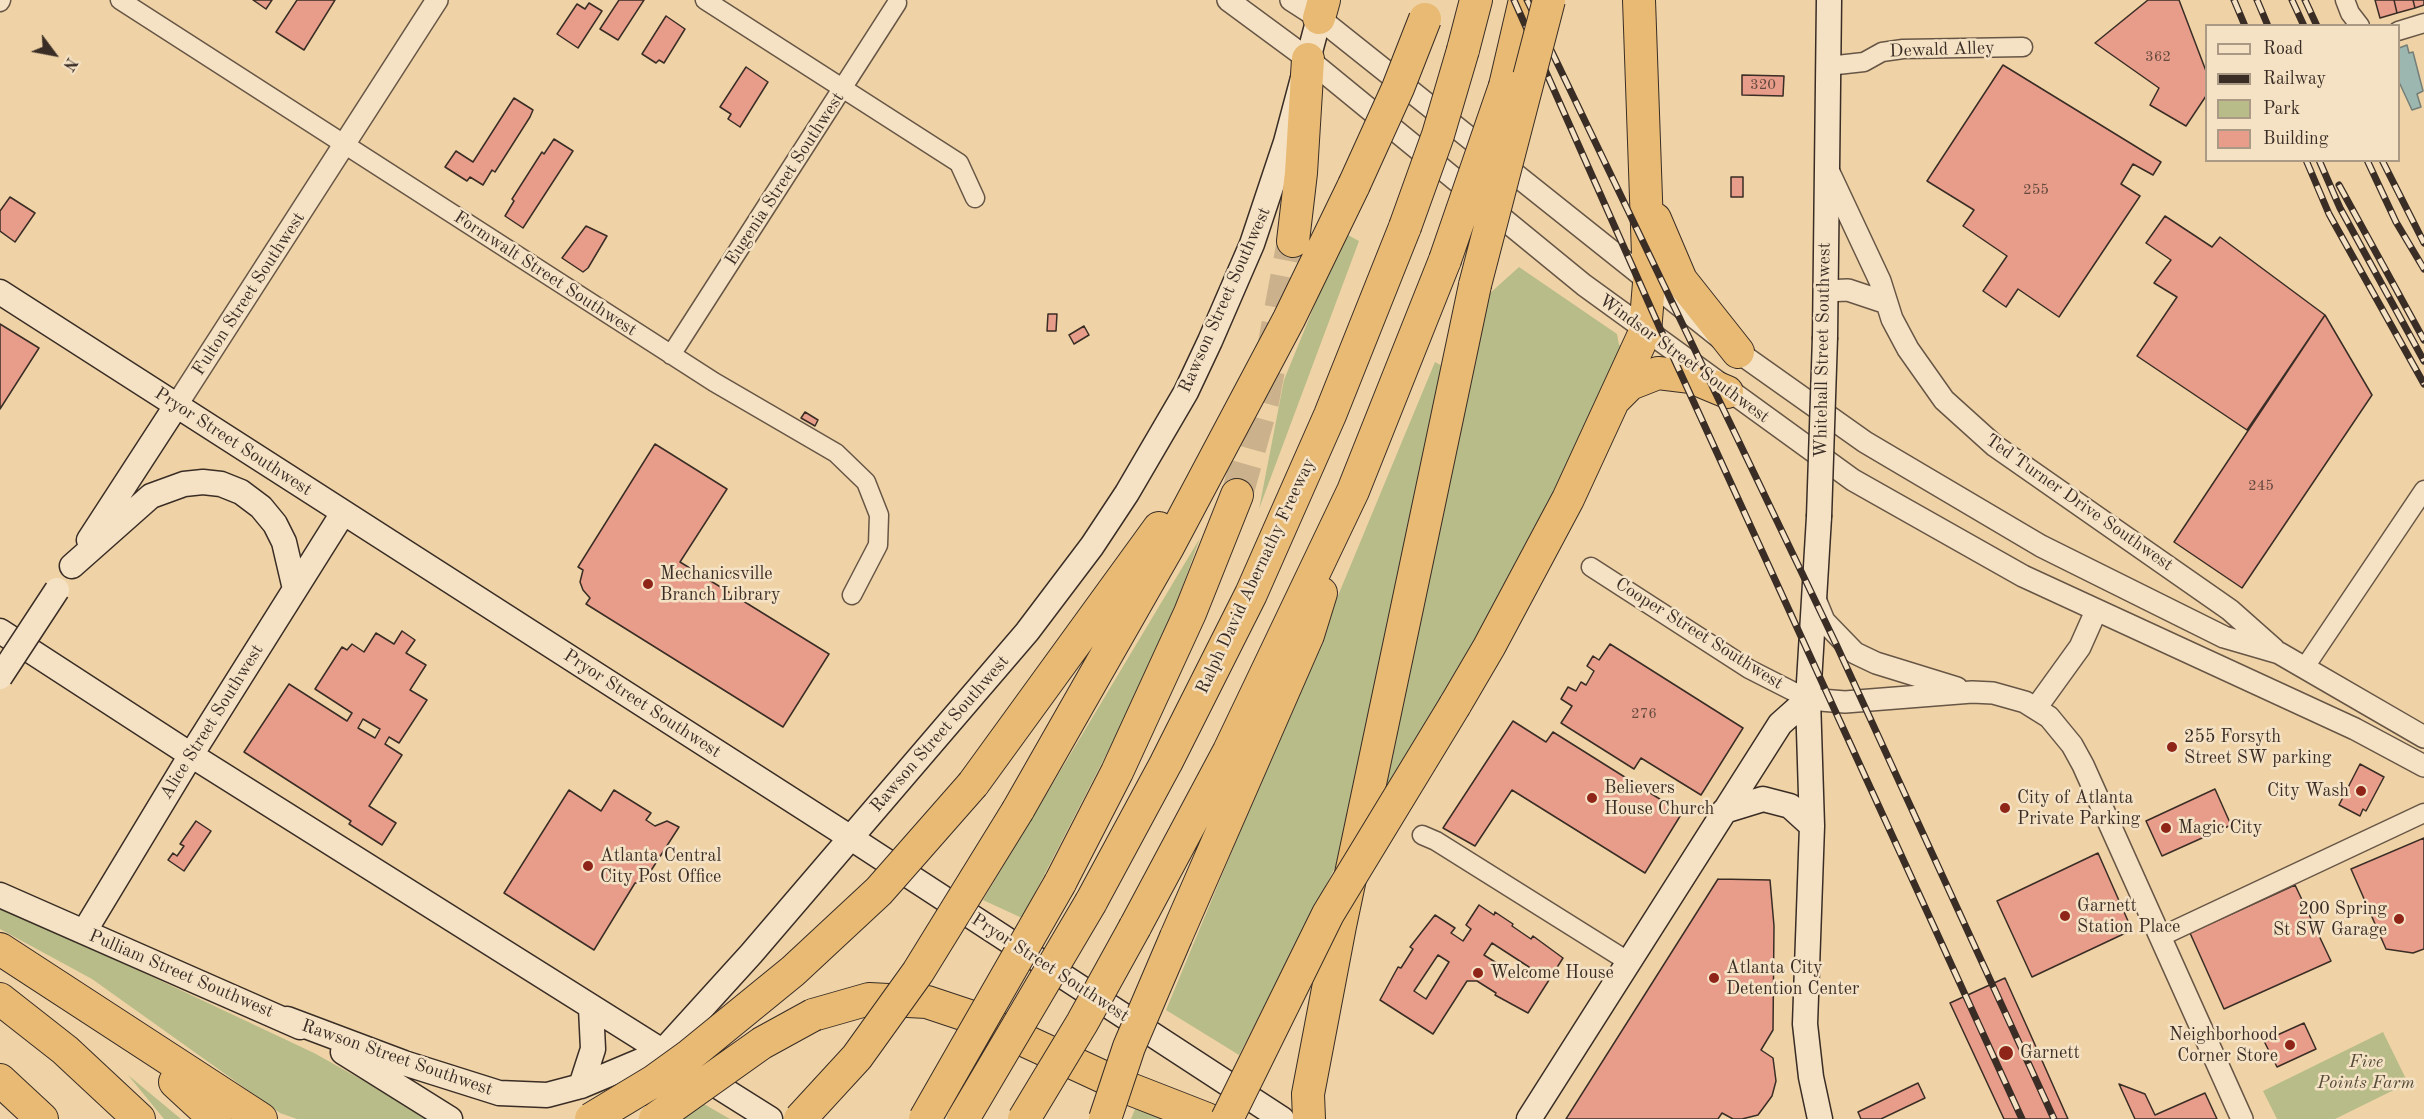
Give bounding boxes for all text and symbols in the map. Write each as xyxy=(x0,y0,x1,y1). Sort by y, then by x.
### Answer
north arrow xyxy=(24,24,84,84)
legend xyxy=(2205,24,2400,162)
street label: Dewald Alley xyxy=(1889,37,1995,63)
text: Road xyxy=(2263,40,2303,58)
house number: 362 xyxy=(2145,48,2171,66)
text: N xyxy=(59,54,79,73)
text: Railway xyxy=(2263,70,2326,88)
house number: 320 xyxy=(1750,76,1776,94)
street label: Eugenia Street Southwest xyxy=(721,88,849,270)
text: Park xyxy=(2263,100,2300,118)
text: Building xyxy=(2263,130,2328,148)
house number: 255 xyxy=(2023,181,2049,199)
street label: Rawson Street Southwest xyxy=(1174,204,1276,396)
street label: Formwalt Street Southwest xyxy=(449,207,641,341)
street label: Fulton Street Southwest xyxy=(188,208,310,380)
street label: Whitehall Street Southwest xyxy=(1810,242,1836,458)
street label: Windsor Street Southwest xyxy=(1594,290,1774,428)
street label: Pryor Street Southwest xyxy=(150,383,316,501)
street label: Ted Turner Drive Southwest xyxy=(1981,430,2177,576)
street label: Ralph David Abernathy Freeway xyxy=(1192,455,1320,697)
house number: 245 xyxy=(2248,477,2274,495)
place label: Mechanicsville Branch Library xyxy=(660,563,780,606)
street label: Cooper Street Southwest xyxy=(1611,573,1787,695)
marker: Mechanicsville Branch Library xyxy=(641,577,655,591)
street label: Alice Street Southwest xyxy=(156,641,268,803)
street label: Pryor Street Southwest xyxy=(559,645,725,763)
street label: Rawson Street Southwest xyxy=(866,651,1014,817)
house number: 276 xyxy=(1631,705,1657,723)
place label: 255 Forsyth Street SW parking xyxy=(2184,726,2331,768)
marker: 255 Forsyth Street SW parking xyxy=(2165,740,2179,754)
place label: Believers House Church xyxy=(1604,777,1714,820)
place label: City Wash xyxy=(2267,780,2349,802)
marker: City Wash xyxy=(2354,784,2368,798)
place label: City of Atlanta Private Parking xyxy=(2017,787,2140,830)
marker: Believers House Church xyxy=(1585,791,1599,805)
marker: City of Atlanta Private Parking xyxy=(1998,801,2012,815)
place label: Magic City xyxy=(2178,817,2262,839)
marker: Magic City xyxy=(2159,821,2173,835)
place label: Atlanta Central City Post Office xyxy=(600,845,721,888)
marker: Atlanta Central City Post Office xyxy=(581,859,595,873)
place label: Garnett Station Place xyxy=(2077,895,2180,938)
place label: 200 Spring St SW Garage xyxy=(2273,898,2387,940)
street label: Pryor Street Southwest xyxy=(967,909,1133,1027)
marker: Garnett Station Place xyxy=(2058,909,2072,923)
marker: 200 Spring St SW Garage xyxy=(2392,912,2406,926)
street label: Pulliam Street Southwest xyxy=(85,925,277,1023)
place label: Atlanta City Detention Center xyxy=(1726,957,1859,1000)
place label: Welcome House xyxy=(1490,962,1614,984)
marker: Welcome House xyxy=(1471,966,1485,980)
marker: Atlanta City Detention Center xyxy=(1707,971,1721,985)
street label: Rawson Street Southwest xyxy=(299,1015,495,1101)
place label: Neighborhood Corner Store xyxy=(2169,1024,2278,1066)
marker: Neighborhood Corner Store xyxy=(2283,1038,2297,1052)
place label: Garnett xyxy=(2020,1042,2080,1064)
marker: Garnett xyxy=(1997,1044,2015,1062)
park label: Five Points Farm xyxy=(2317,1051,2415,1094)

